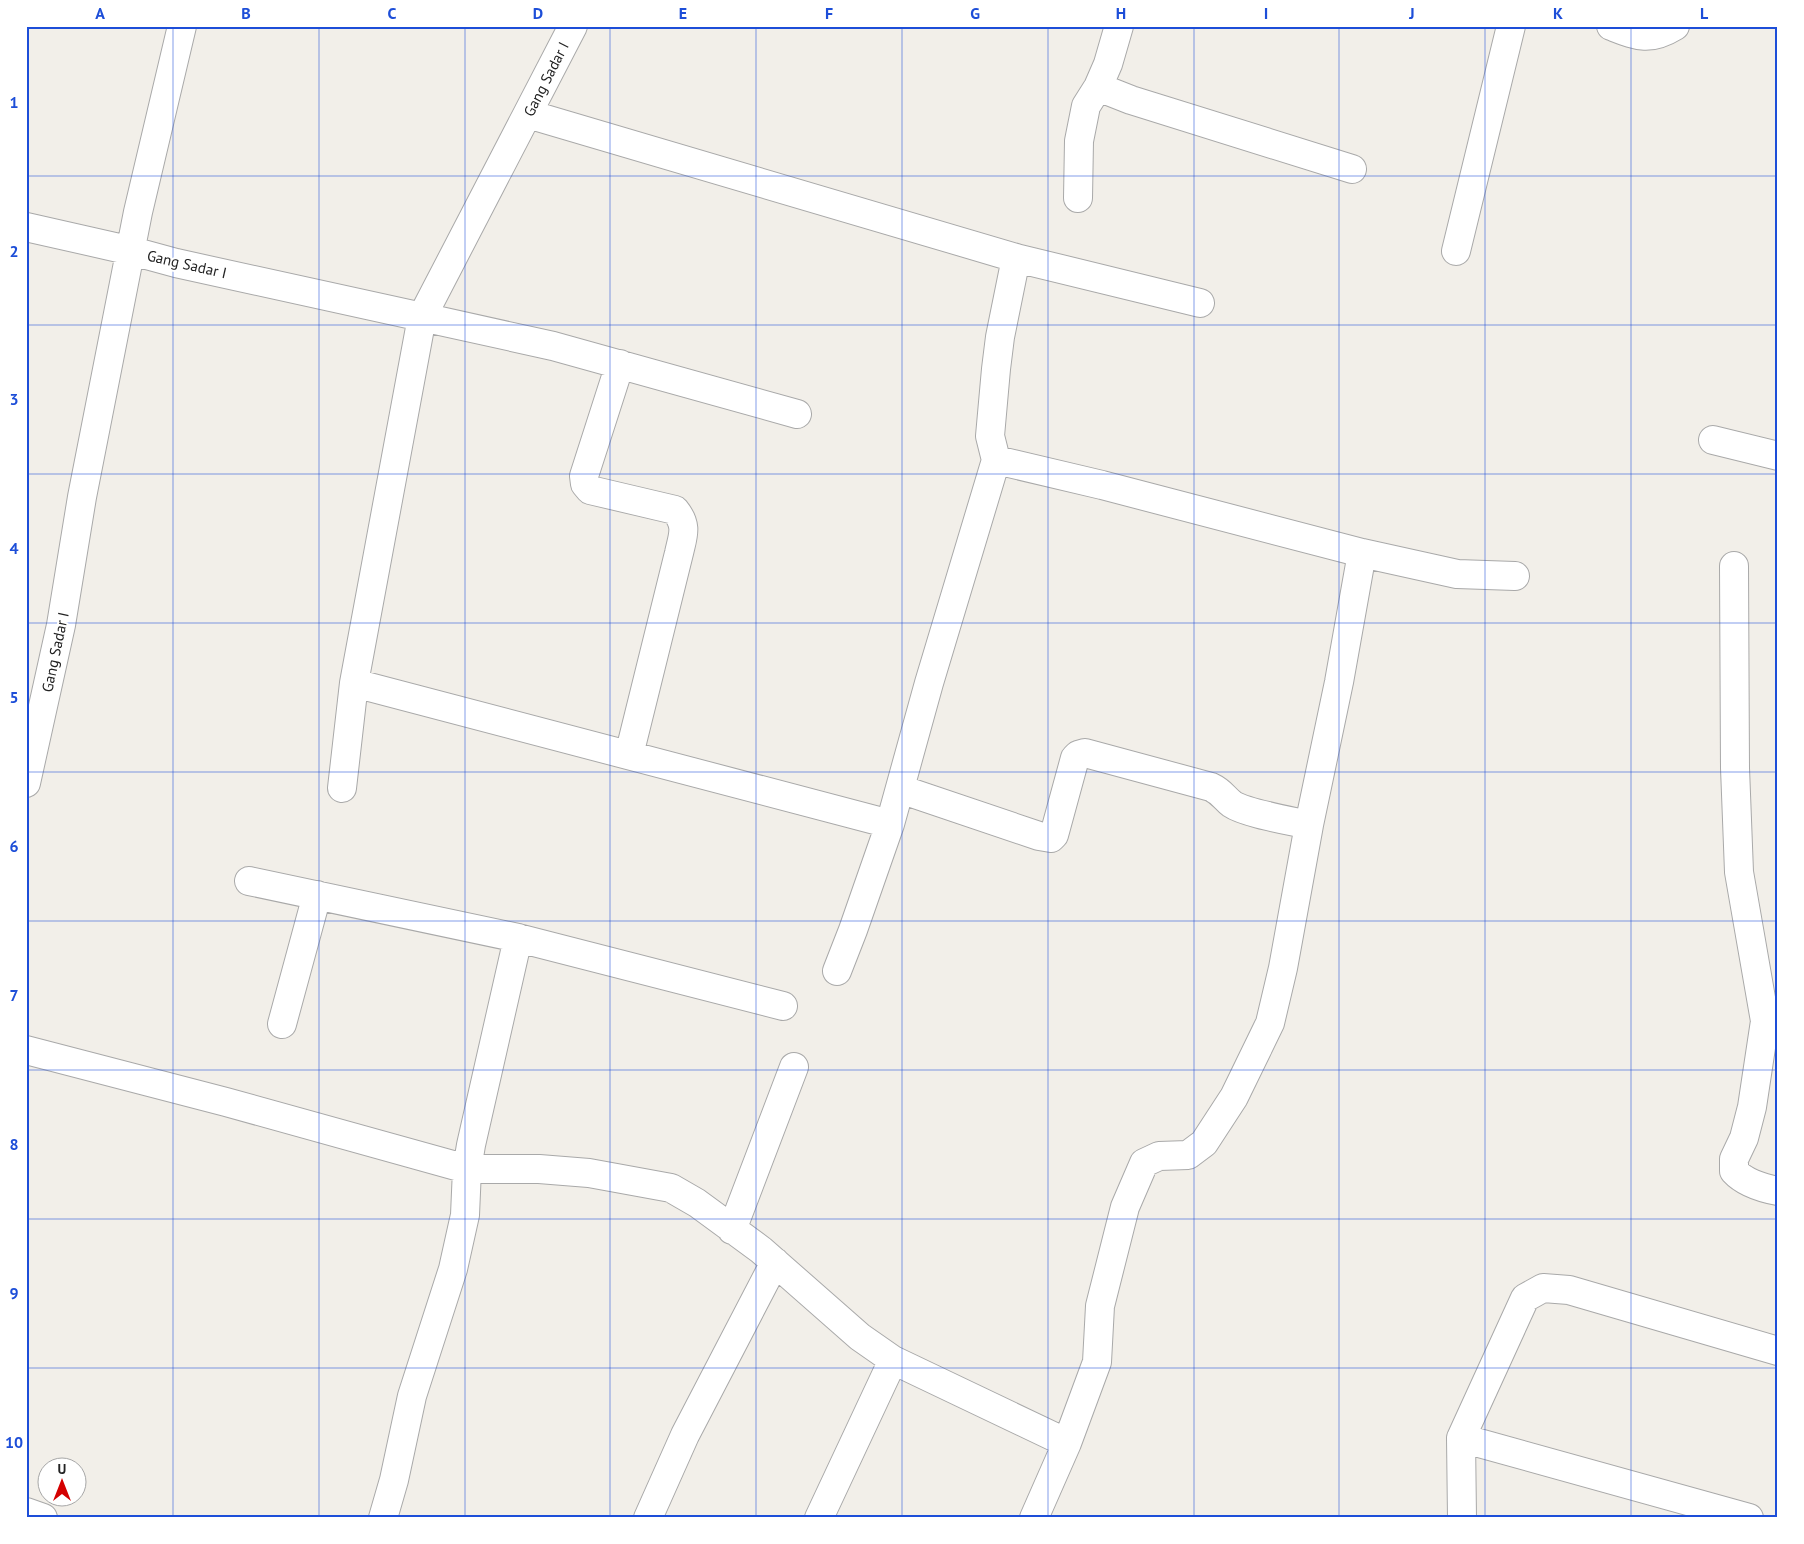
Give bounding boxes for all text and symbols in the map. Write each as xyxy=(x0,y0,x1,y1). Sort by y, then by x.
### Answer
text: A xyxy=(95,3,105,23)
text: B xyxy=(241,3,251,23)
text: C xyxy=(388,3,397,23)
text: D xyxy=(533,3,543,23)
text: E xyxy=(679,3,687,23)
text: F xyxy=(825,3,833,23)
text: G xyxy=(970,3,980,23)
text: H xyxy=(1116,3,1126,23)
text: I xyxy=(1264,3,1268,23)
text: J xyxy=(1408,3,1415,23)
text: K xyxy=(1553,3,1563,23)
text: L xyxy=(1700,3,1709,23)
street label: Gang Sadar I xyxy=(519,38,573,120)
text: 1 xyxy=(9,92,19,112)
text: 2 xyxy=(9,241,19,261)
street label: Gang Sadar I xyxy=(145,246,229,282)
text: 3 xyxy=(9,389,19,409)
text: 4 xyxy=(9,538,19,558)
street label: Gang Sadar I xyxy=(37,610,73,694)
text: 5 xyxy=(9,687,19,707)
text: 6 xyxy=(9,836,19,856)
text: 7 xyxy=(9,985,19,1005)
text: 8 xyxy=(9,1134,19,1154)
text: 9 xyxy=(9,1283,19,1303)
text: 10 xyxy=(5,1432,23,1452)
north arrow xyxy=(38,1456,88,1506)
text: U xyxy=(58,1460,66,1478)

